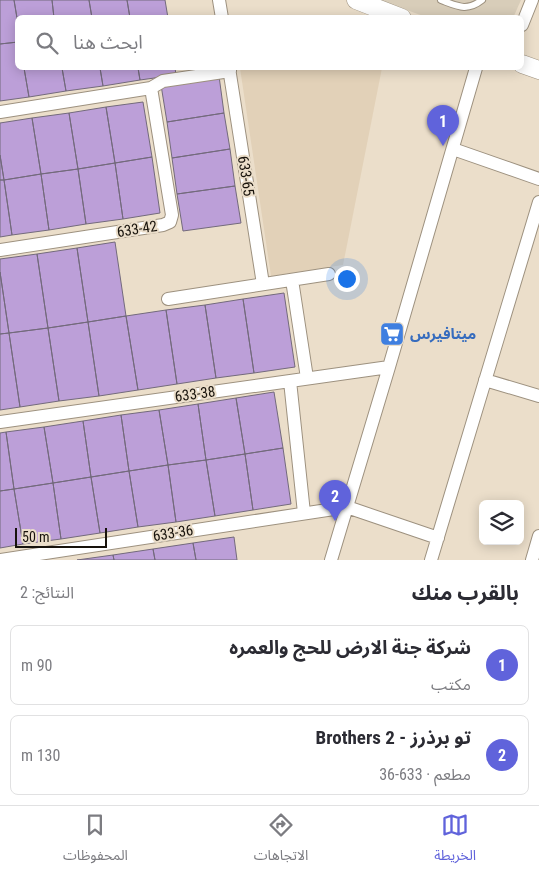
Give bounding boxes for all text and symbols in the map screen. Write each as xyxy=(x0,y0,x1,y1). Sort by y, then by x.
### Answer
search box xyxy=(15,15,524,70)
icon: search xyxy=(33,29,61,57)
text: ابحث هنا xyxy=(73,31,143,54)
pin: 1 xyxy=(427,105,459,146)
street label: 633-65 xyxy=(234,154,258,198)
street label: 633-42 xyxy=(115,217,159,241)
your location xyxy=(334,266,360,292)
supermarket icon: ميتافيرس xyxy=(379,321,405,347)
place label: ميتافيرس xyxy=(410,325,476,343)
street label: 633-38 xyxy=(174,382,216,406)
pin: 2 xyxy=(319,480,351,521)
map controls xyxy=(479,500,524,545)
button: layers xyxy=(479,500,524,545)
street label: 633-36 xyxy=(151,521,195,545)
scale bar xyxy=(15,525,108,548)
text: 50 m xyxy=(22,529,50,545)
text: بالقرب منك xyxy=(412,581,519,605)
text: النتائج: 2 xyxy=(20,583,74,602)
text: شركة جنة الارض للحج والعمره xyxy=(229,636,471,659)
text: 90 m xyxy=(21,656,53,675)
text: 1 xyxy=(498,656,506,675)
text: مكتب xyxy=(431,675,471,694)
text: تو برذرز - 2 Brothers xyxy=(316,726,471,749)
text: 130 m xyxy=(21,746,60,765)
text: 2 xyxy=(498,746,506,765)
text: مطعم · 633-36 xyxy=(379,765,471,784)
tab: المحفوظات xyxy=(63,811,128,870)
tab: الاتجاهات xyxy=(254,811,308,870)
tab: الخريطة xyxy=(434,811,476,870)

